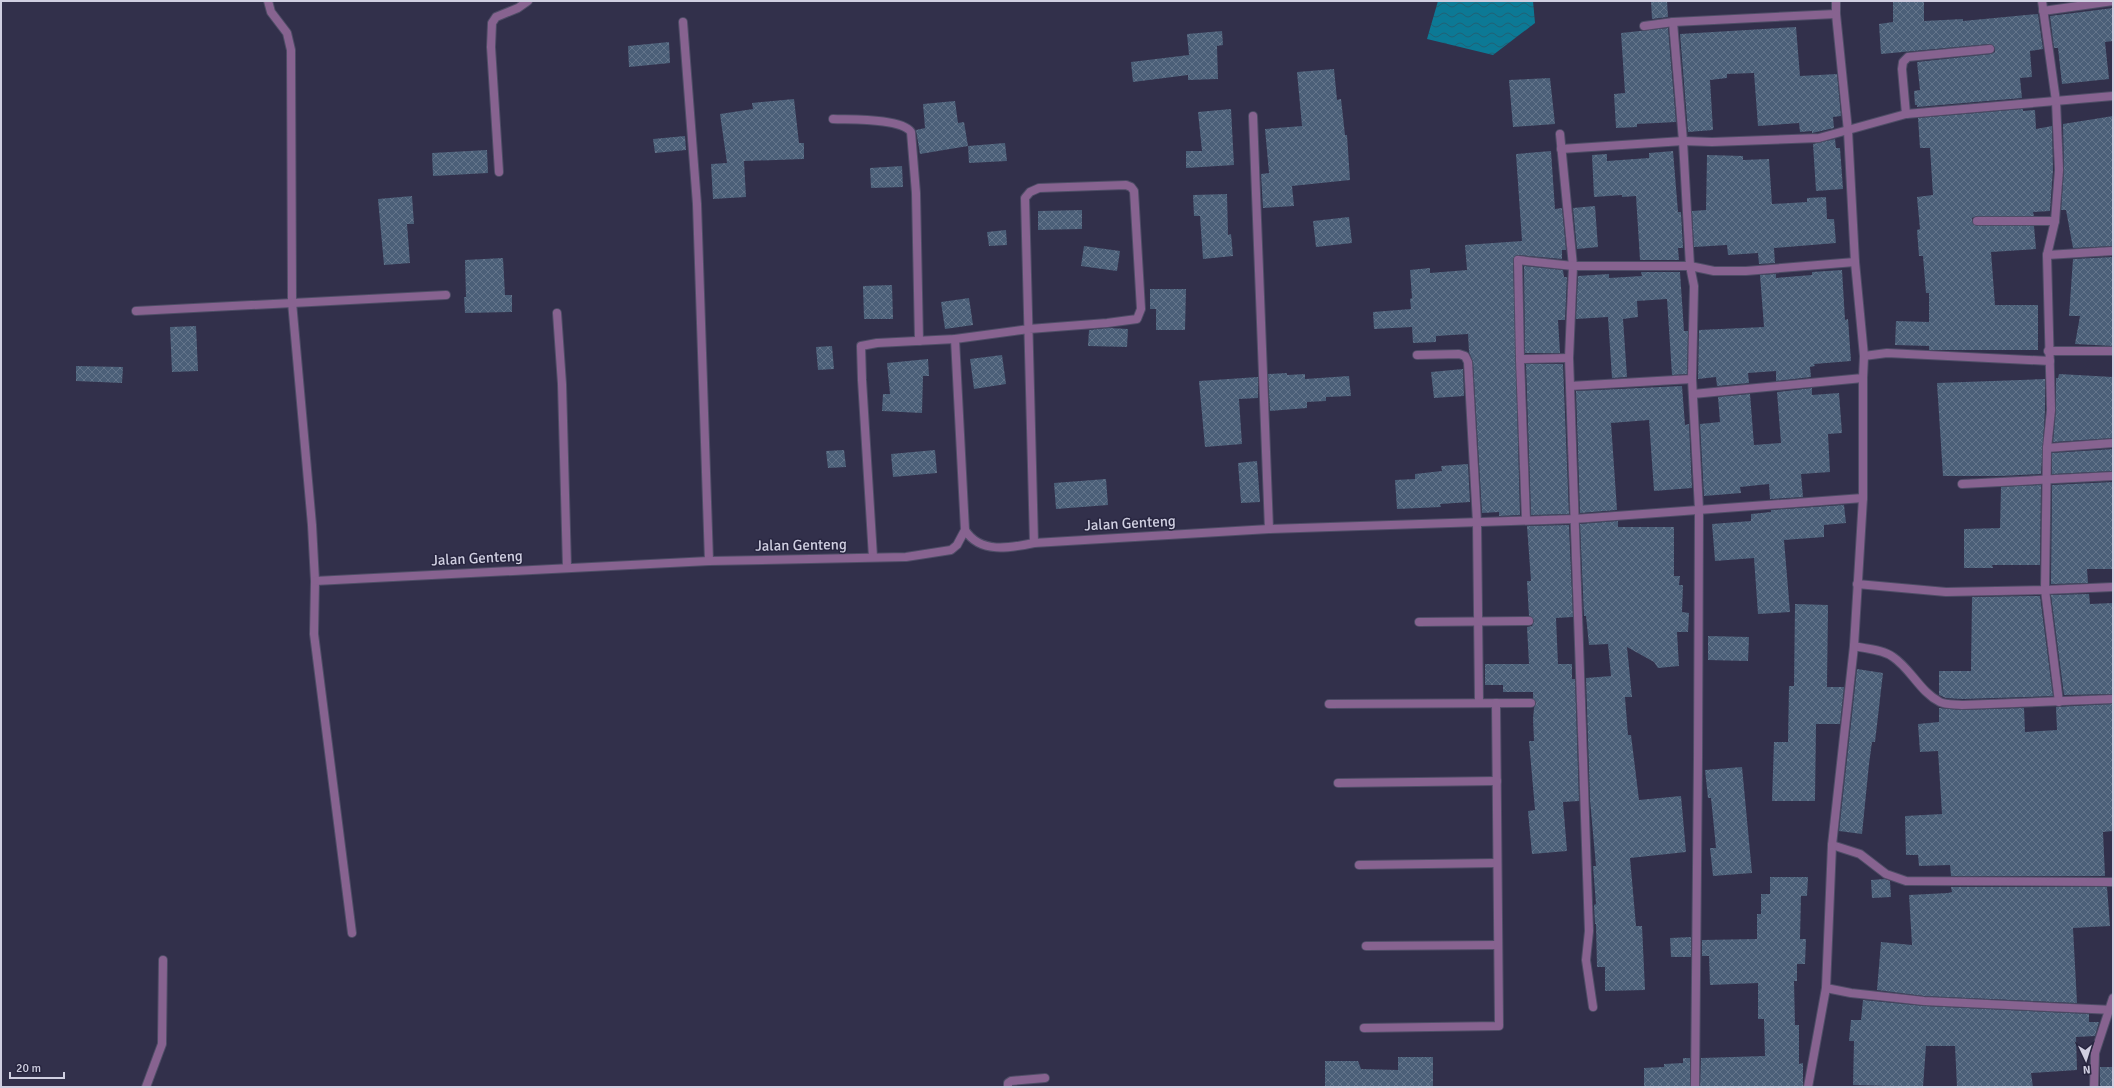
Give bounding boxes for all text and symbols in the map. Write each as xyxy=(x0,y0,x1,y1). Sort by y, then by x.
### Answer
street label: Jalan Genteng xyxy=(1084,512,1176,534)
street label: Jalan Genteng xyxy=(755,535,847,555)
street label: Jalan Genteng xyxy=(431,547,523,569)
north arrow xyxy=(2066,1040,2106,1080)
scale bar xyxy=(10,1054,64,1080)
text: 20 m xyxy=(16,1061,41,1076)
text: N xyxy=(2082,1063,2091,1076)

